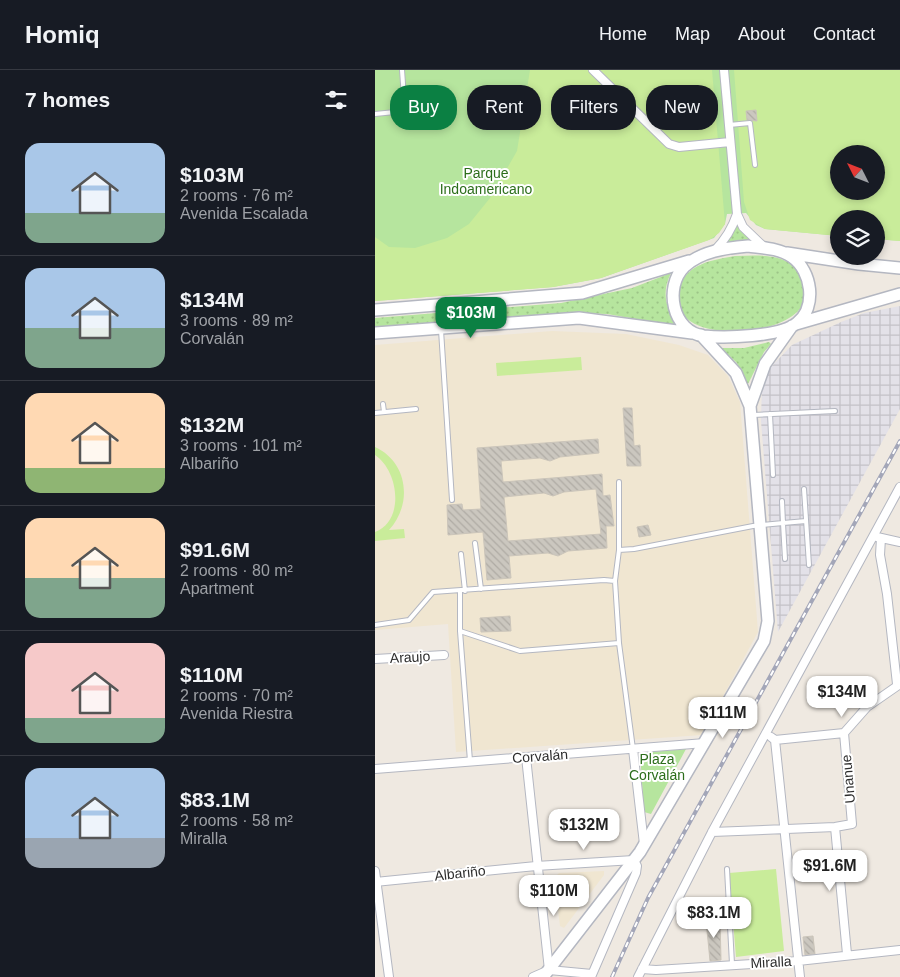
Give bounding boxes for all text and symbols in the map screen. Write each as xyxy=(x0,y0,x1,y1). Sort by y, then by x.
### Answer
text: Homiq xyxy=(25,21,100,48)
text: Home xyxy=(599,24,647,44)
text: Map xyxy=(675,24,710,44)
text: About xyxy=(738,24,785,44)
text: Contact xyxy=(813,24,875,44)
chip: Buy xyxy=(390,85,457,130)
chip: Rent xyxy=(467,85,541,130)
chip: Filters xyxy=(551,85,636,130)
chip: New xyxy=(646,85,718,130)
icon: filters xyxy=(322,86,350,114)
text: 7 homes xyxy=(25,88,110,111)
north arrow xyxy=(830,145,885,200)
map controls xyxy=(830,145,885,265)
icon: home xyxy=(65,163,125,223)
text: $103M xyxy=(180,163,244,186)
park label: Parque Indoamericano xyxy=(440,165,533,197)
text: 2 rooms · 76 m² xyxy=(180,187,293,204)
text: Avenida Escalada xyxy=(180,205,308,222)
button: layers xyxy=(830,210,885,265)
icon: home xyxy=(65,288,125,348)
text: $134M xyxy=(180,288,244,311)
pin: $103M xyxy=(436,296,506,339)
text: $103M xyxy=(447,304,495,321)
text: 3 rooms · 89 m² xyxy=(180,312,293,329)
text: Corvalán xyxy=(180,330,244,347)
icon: home xyxy=(65,413,125,473)
text: $132M xyxy=(180,413,244,436)
text: 3 rooms · 101 m² xyxy=(180,437,302,454)
text: Albariño xyxy=(180,455,239,472)
icon: home xyxy=(65,538,125,598)
text: $91.6M xyxy=(180,538,250,561)
text: 2 rooms · 80 m² xyxy=(180,562,293,579)
text: Apartment xyxy=(180,580,254,597)
street label: Araujo xyxy=(389,648,431,666)
icon: home xyxy=(65,663,125,723)
text: $110M xyxy=(180,663,243,686)
pin: $134M xyxy=(807,676,877,718)
text: $134M xyxy=(818,683,866,700)
text: 2 rooms · 70 m² xyxy=(180,687,293,704)
pin: $111M xyxy=(688,696,758,739)
text: $111M xyxy=(699,704,747,721)
text: Avenida Riestra xyxy=(180,705,293,722)
street label: Corvalán xyxy=(511,746,569,766)
park label: Plaza Corvalán xyxy=(629,751,685,783)
street label: Unanue xyxy=(838,754,858,804)
icon: home xyxy=(65,788,125,848)
text: $83.1M xyxy=(180,788,250,811)
pin: $132M xyxy=(549,808,619,851)
text: 2 rooms · 58 m² xyxy=(180,812,293,829)
text: $132M xyxy=(560,816,608,833)
text: Miralla xyxy=(180,830,227,847)
pin: $91.6M xyxy=(789,850,871,892)
text: $91.6M xyxy=(803,857,857,874)
street label: Albariño xyxy=(434,862,487,884)
pin: $110M xyxy=(519,874,589,917)
text: $110M xyxy=(530,882,578,899)
pin: $83.1M xyxy=(673,896,755,939)
text: $83.1M xyxy=(687,904,741,921)
street label: Miralla xyxy=(750,953,792,971)

